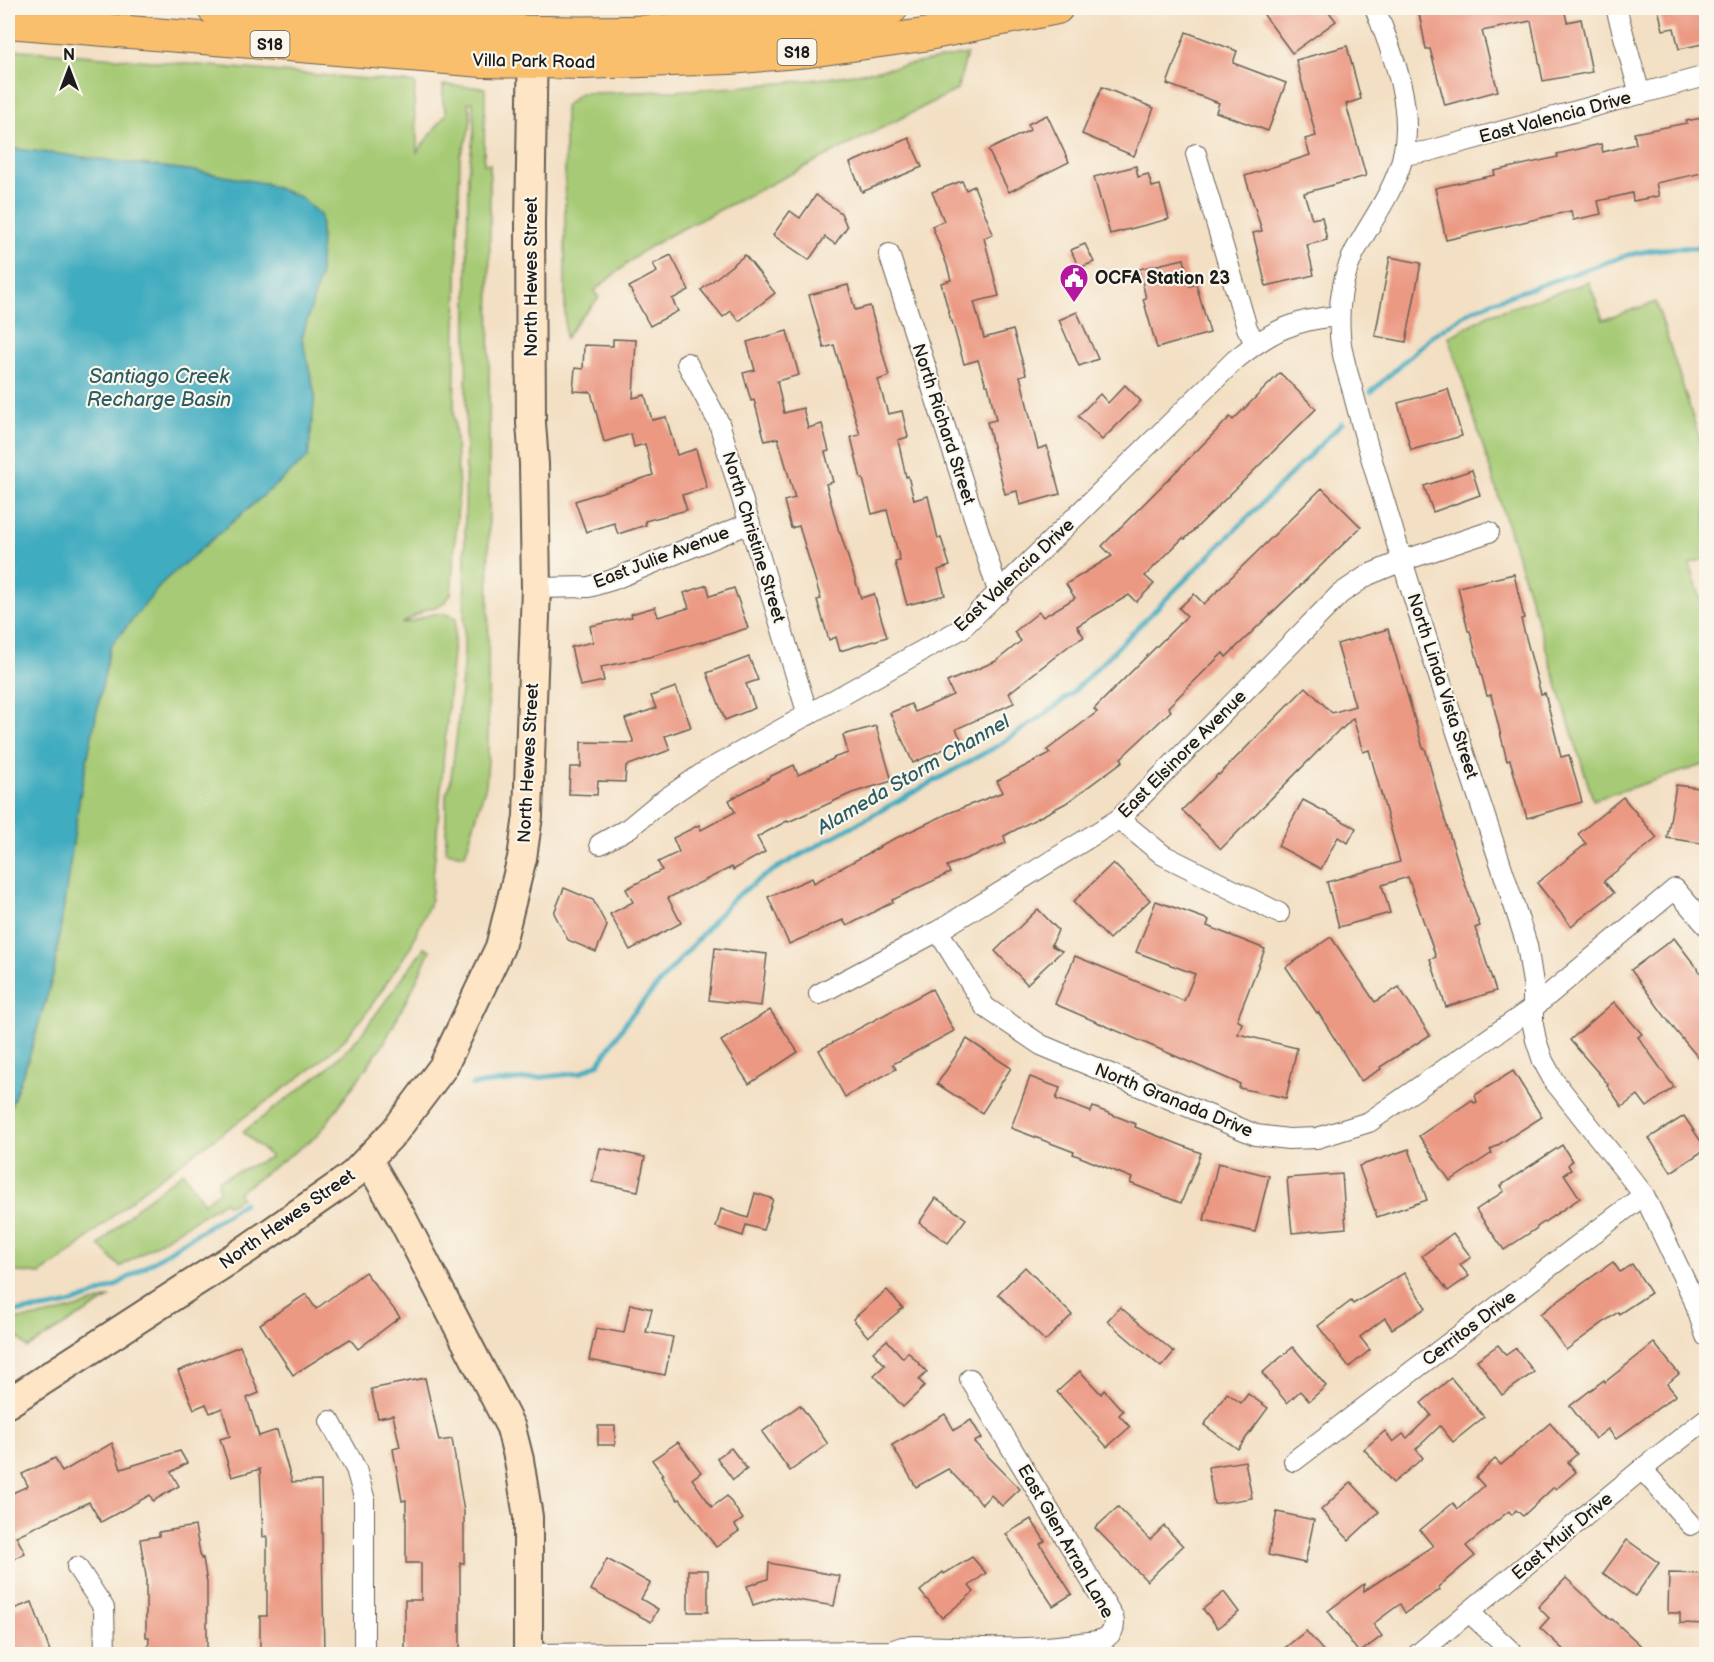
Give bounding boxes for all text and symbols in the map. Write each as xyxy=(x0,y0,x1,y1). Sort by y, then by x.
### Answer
road number: S18 xyxy=(250,31,290,57)
north arrow xyxy=(39,39,99,99)
road number: S18 xyxy=(778,39,816,65)
text: N xyxy=(63,46,75,65)
street label: Villa Park Road xyxy=(472,50,596,73)
street label: East Valencia Drive xyxy=(1477,87,1634,148)
street label: North Hewes Street xyxy=(521,196,542,357)
public building icon: OCFA Station 23 xyxy=(1058,262,1090,304)
place label: OCFA Station 23 xyxy=(1095,268,1230,289)
street label: North Richard Street xyxy=(908,341,980,508)
water label: Santiago Creek Recharge Basin xyxy=(87,365,231,412)
street label: North Christine Street xyxy=(718,449,790,626)
street label: East Valencia Drive xyxy=(950,514,1079,636)
street label: East Julie Avenue xyxy=(590,522,732,593)
street label: North Linda Vista Street xyxy=(1403,591,1483,782)
street label: North Hewes Street xyxy=(514,682,543,844)
street label: East Elsinore Avenue xyxy=(1114,686,1251,823)
water label: Alameda Storm Channel xyxy=(812,709,1015,840)
street label: North Granada Drive xyxy=(1092,1059,1256,1142)
street label: North Hewes Street xyxy=(216,1165,359,1274)
street label: Cerritos Drive xyxy=(1418,1286,1521,1370)
street label: East Glen Arran Lane xyxy=(1013,1461,1118,1622)
street label: East Muir Drive xyxy=(1508,1488,1617,1585)

